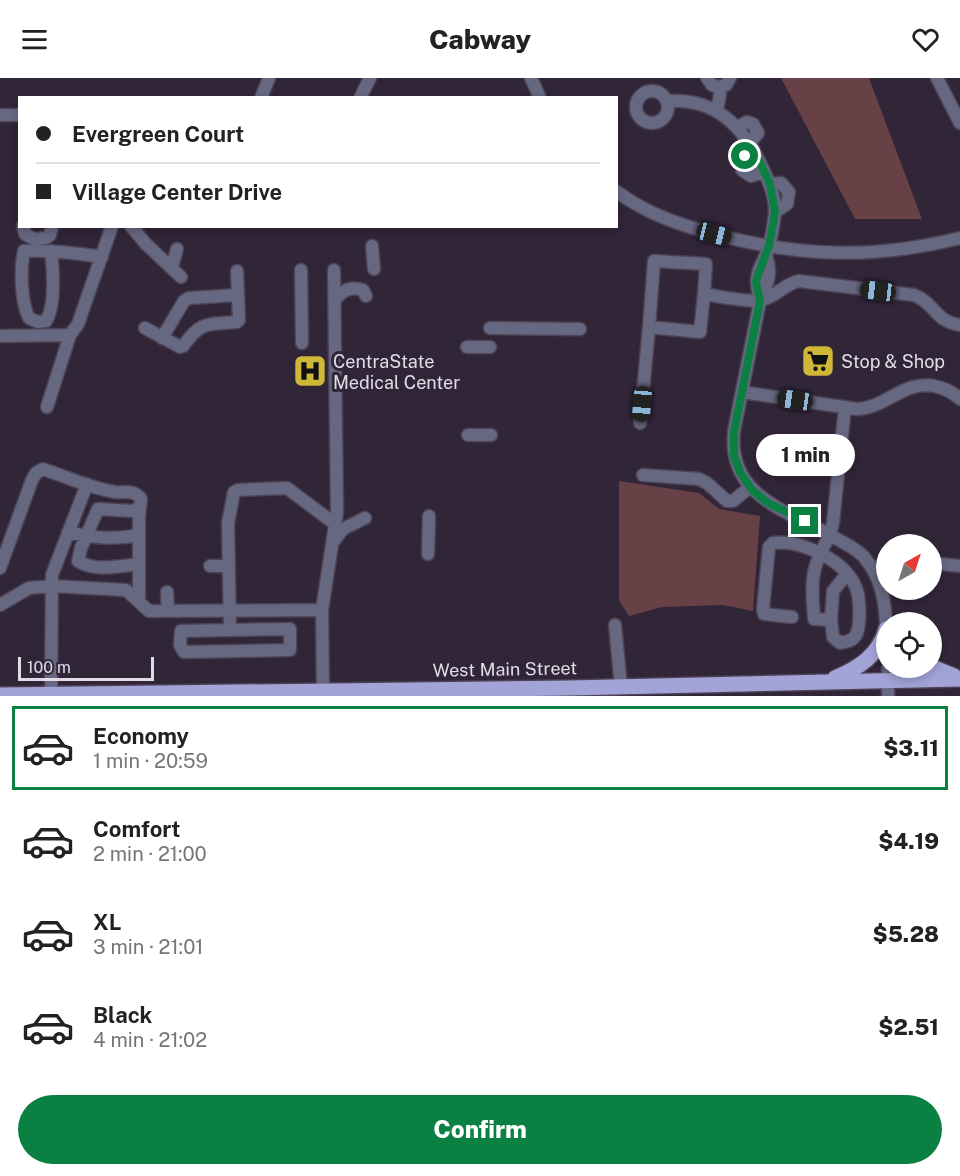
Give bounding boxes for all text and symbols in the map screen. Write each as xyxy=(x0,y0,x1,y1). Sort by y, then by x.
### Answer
icon: menu xyxy=(18,23,51,56)
text: Cabway xyxy=(429,23,531,55)
icon: heart xyxy=(909,23,942,56)
text: Evergreen Court xyxy=(72,121,244,147)
route start xyxy=(731,142,758,169)
text: Village Center Drive xyxy=(72,179,282,205)
car xyxy=(694,221,734,247)
car xyxy=(859,280,897,302)
supermarket icon: Stop & Shop xyxy=(800,343,836,379)
place label: CentraState Medical Center xyxy=(333,351,460,393)
place label: Stop & Shop xyxy=(841,351,945,372)
hospital icon: CentraState Medical Center xyxy=(292,353,328,389)
car xyxy=(631,385,653,423)
car xyxy=(776,389,814,411)
callout: 1 min xyxy=(756,434,854,476)
text: 1 min xyxy=(781,443,830,467)
route end xyxy=(791,507,818,534)
north arrow xyxy=(876,534,942,600)
map controls xyxy=(876,534,942,678)
button: locate xyxy=(876,612,942,678)
scale bar xyxy=(18,654,154,682)
street label: West Main Street xyxy=(433,657,577,681)
text: 100 m xyxy=(27,658,71,677)
icon: car xyxy=(21,721,75,775)
text: Economy xyxy=(93,723,189,749)
text: $3.11 xyxy=(883,735,939,761)
text: 1 min · 20:59 xyxy=(93,749,208,773)
icon: car xyxy=(21,814,75,868)
text: Comfort xyxy=(93,816,180,842)
text: $4.19 xyxy=(878,828,939,854)
text: 2 min · 21:00 xyxy=(93,842,207,866)
icon: car xyxy=(21,907,75,961)
text: XL xyxy=(93,909,121,935)
text: $5.28 xyxy=(872,921,939,947)
text: 3 min · 21:01 xyxy=(93,935,204,959)
icon: car xyxy=(21,1000,75,1054)
text: Black xyxy=(93,1002,152,1028)
text: $2.51 xyxy=(878,1014,939,1040)
text: 4 min · 21:02 xyxy=(93,1028,207,1052)
button: Confirm xyxy=(18,1095,942,1164)

